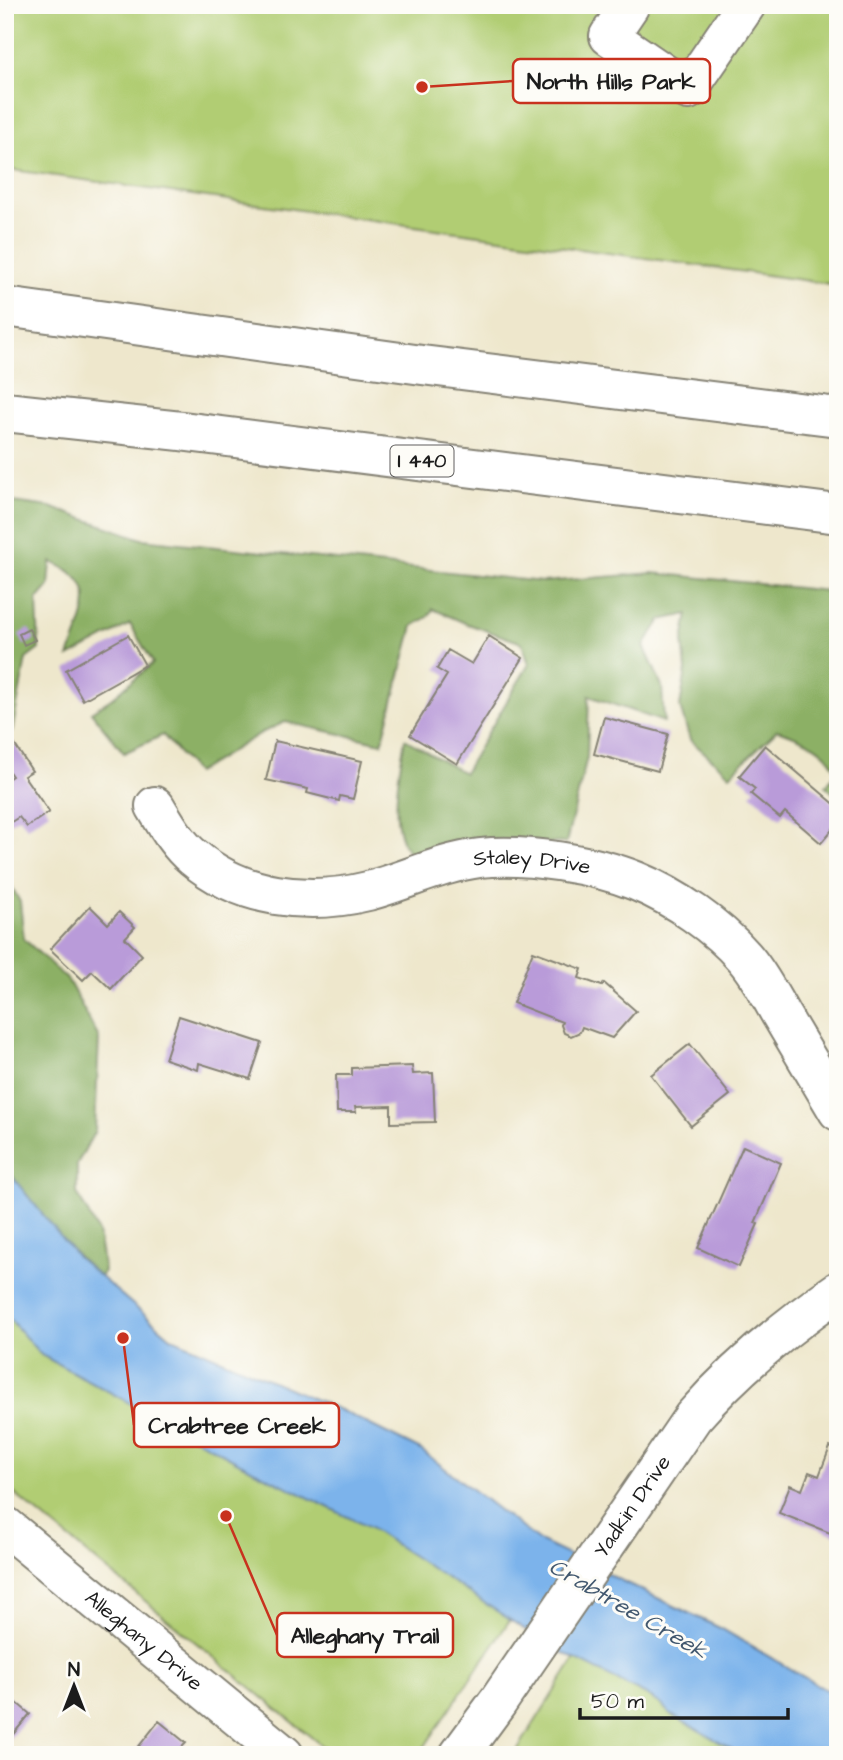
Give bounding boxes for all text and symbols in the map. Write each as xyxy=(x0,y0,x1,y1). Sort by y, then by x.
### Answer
callout: North Hills Park xyxy=(513,59,710,103)
text: North Hills Park xyxy=(527,66,696,98)
road number: I 440 xyxy=(390,446,453,476)
street label: Staley Drive xyxy=(471,842,593,881)
callout: Crabtree Creek xyxy=(134,1403,339,1447)
text: Crabtree Creek xyxy=(148,1410,327,1442)
street label: Yadkin Drive xyxy=(587,1449,677,1563)
water label: Crabtree Creek xyxy=(543,1551,714,1668)
street label: Alleghany Drive xyxy=(79,1583,209,1697)
callout: Alleghany Trail xyxy=(277,1613,453,1657)
text: Alleghany Trail xyxy=(291,1620,440,1654)
north arrow xyxy=(38,1652,108,1722)
text: N xyxy=(68,1657,80,1684)
scale bar xyxy=(580,1676,789,1720)
text: 50 m xyxy=(591,1687,645,1716)

